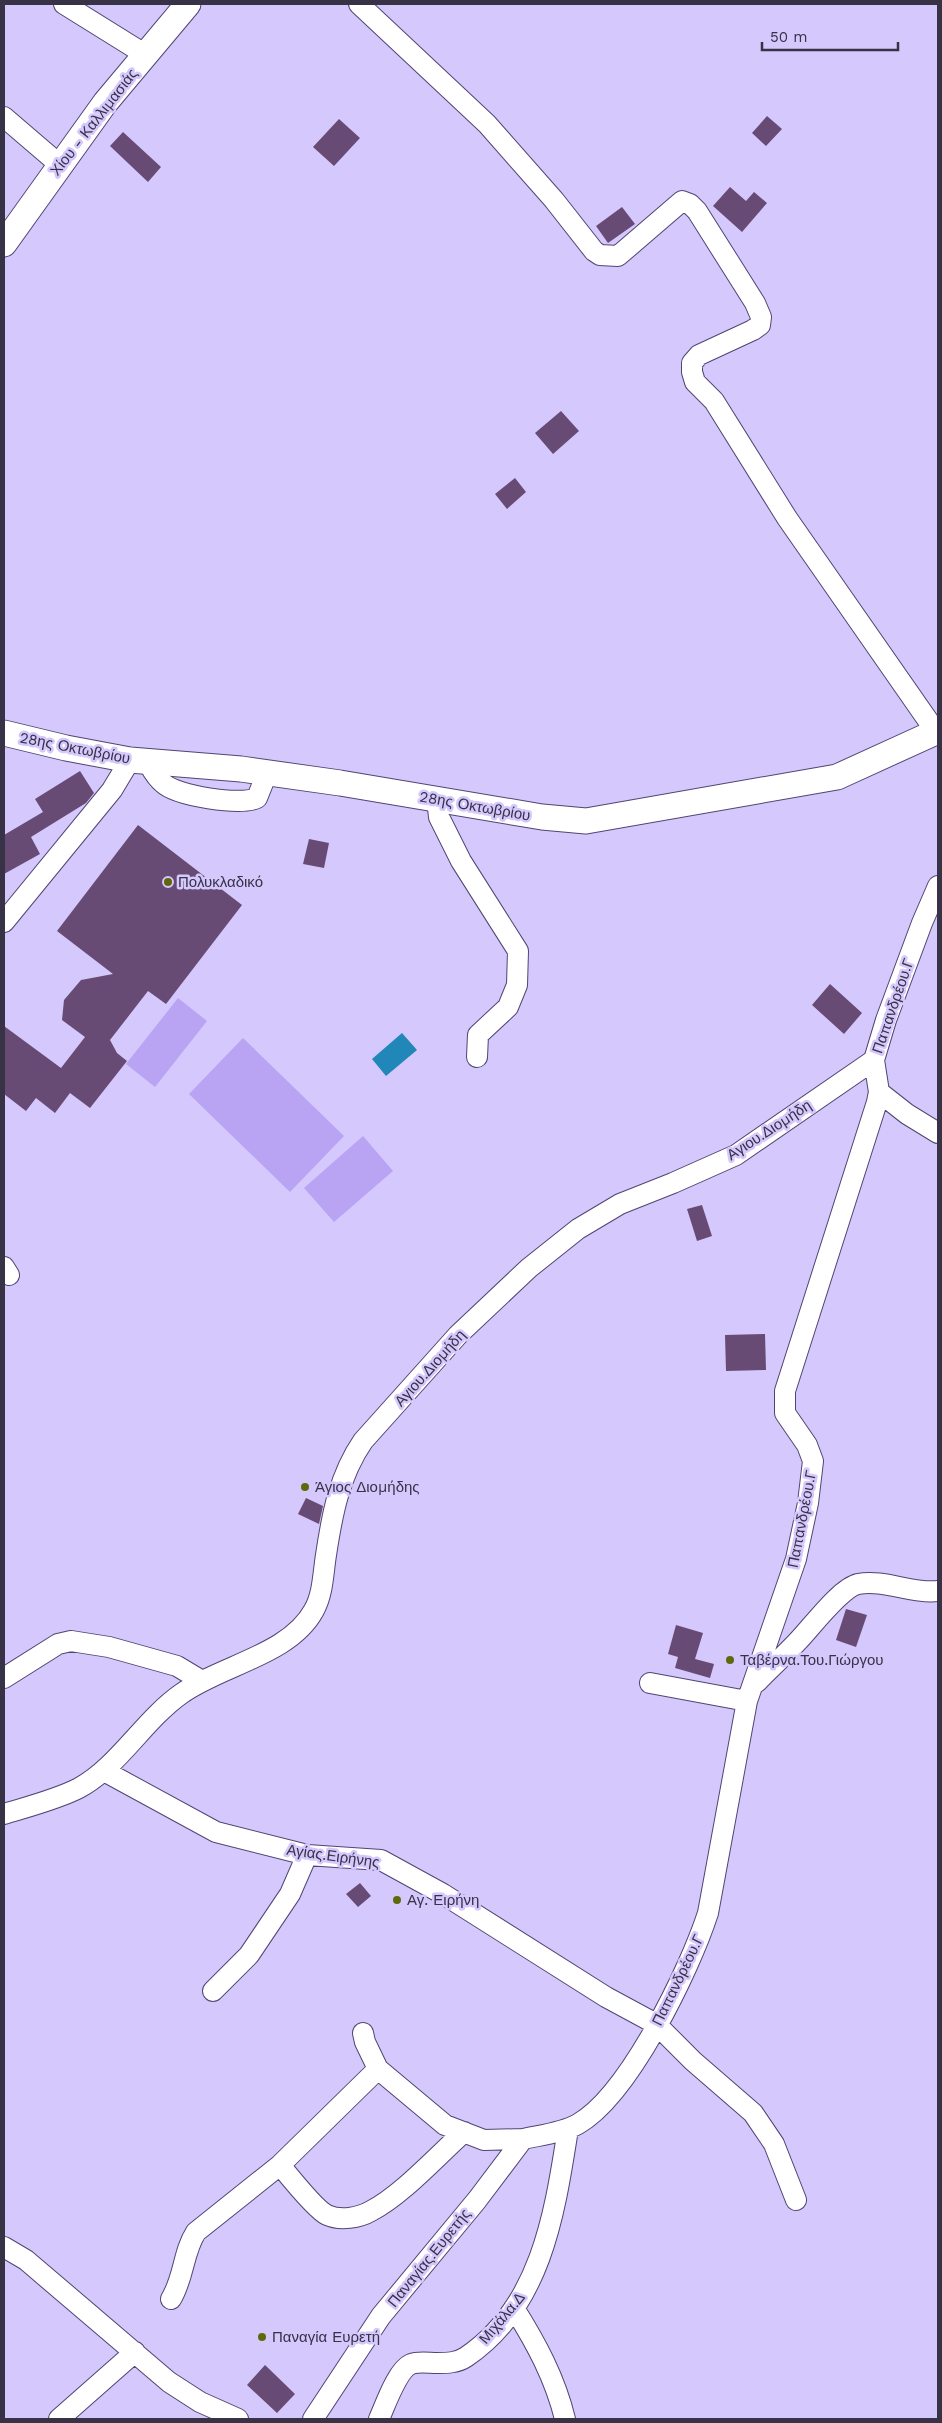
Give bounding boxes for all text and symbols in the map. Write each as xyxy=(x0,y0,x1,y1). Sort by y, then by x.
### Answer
scale bar xyxy=(762,20,898,52)
text: 50 m xyxy=(770,28,807,46)
street label: Χίου - Καλλιμασιάς xyxy=(47,65,141,179)
street label: 28ης Οκτωβρίου xyxy=(18,728,132,768)
street label: 28ης Οκτωβρίου xyxy=(418,787,532,825)
place label: Πολυκλαδικό xyxy=(178,873,263,891)
marker: Πολυκλαδικό xyxy=(162,876,174,888)
street label: Παπανδρέου.Γ xyxy=(868,956,918,1056)
street label: Αγιου.Διομήδη xyxy=(723,1096,815,1164)
street label: Αγιου.Διομήδη xyxy=(391,1326,469,1410)
street label: Παπανδρέου.Γ xyxy=(784,1469,820,1569)
place label: Άγιος Διομήδης xyxy=(315,1478,420,1496)
marker: Άγιος Διομήδης xyxy=(299,1481,311,1493)
place label: Ταβέρνα.Του.Γιώργου xyxy=(740,1651,884,1669)
marker: Ταβέρνα.Του.Γιώργου xyxy=(724,1654,736,1666)
street label: Αγίας.Ειρήνης xyxy=(285,1841,381,1871)
place label: Αγ. Ειρήνη xyxy=(407,1891,479,1909)
marker: Αγ. Ειρήνη xyxy=(391,1894,403,1906)
street label: Παπανδρέου.Γ xyxy=(648,1932,708,2028)
street label: Παναγίας.Ευρετής xyxy=(384,2205,474,2311)
street label: Μιχάλα.Δ xyxy=(475,2288,529,2348)
place label: Παναγία Ευρετή xyxy=(272,2328,380,2346)
marker: Παναγία Ευρετή xyxy=(256,2331,268,2343)

